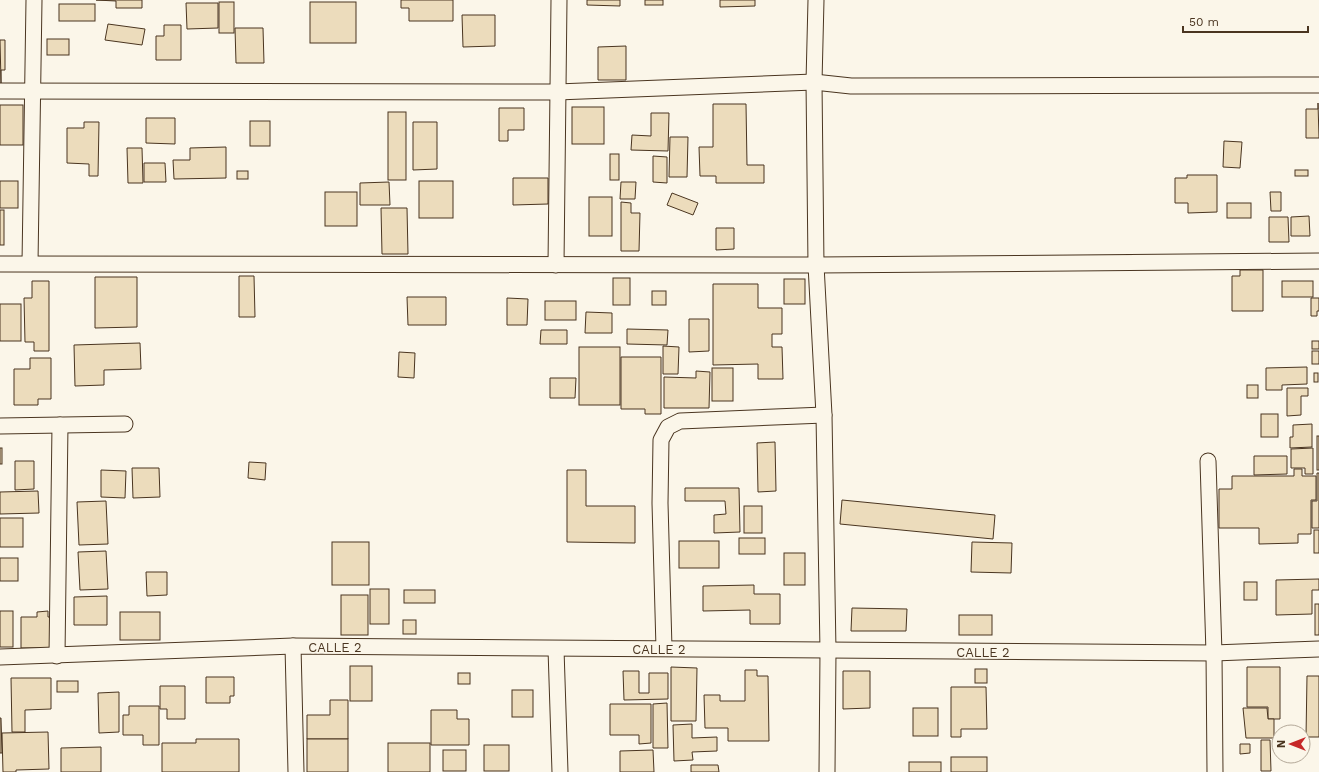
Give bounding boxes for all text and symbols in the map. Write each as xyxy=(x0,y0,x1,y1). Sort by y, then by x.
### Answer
scale bar xyxy=(1183,8,1308,34)
text: 50 m xyxy=(1189,15,1219,29)
street label: CALLE 2 xyxy=(308,640,362,655)
street label: CALLE 2 xyxy=(632,642,686,657)
street label: CALLE 2 xyxy=(956,645,1010,660)
north arrow xyxy=(1271,724,1311,764)
text: N xyxy=(1275,740,1288,748)

